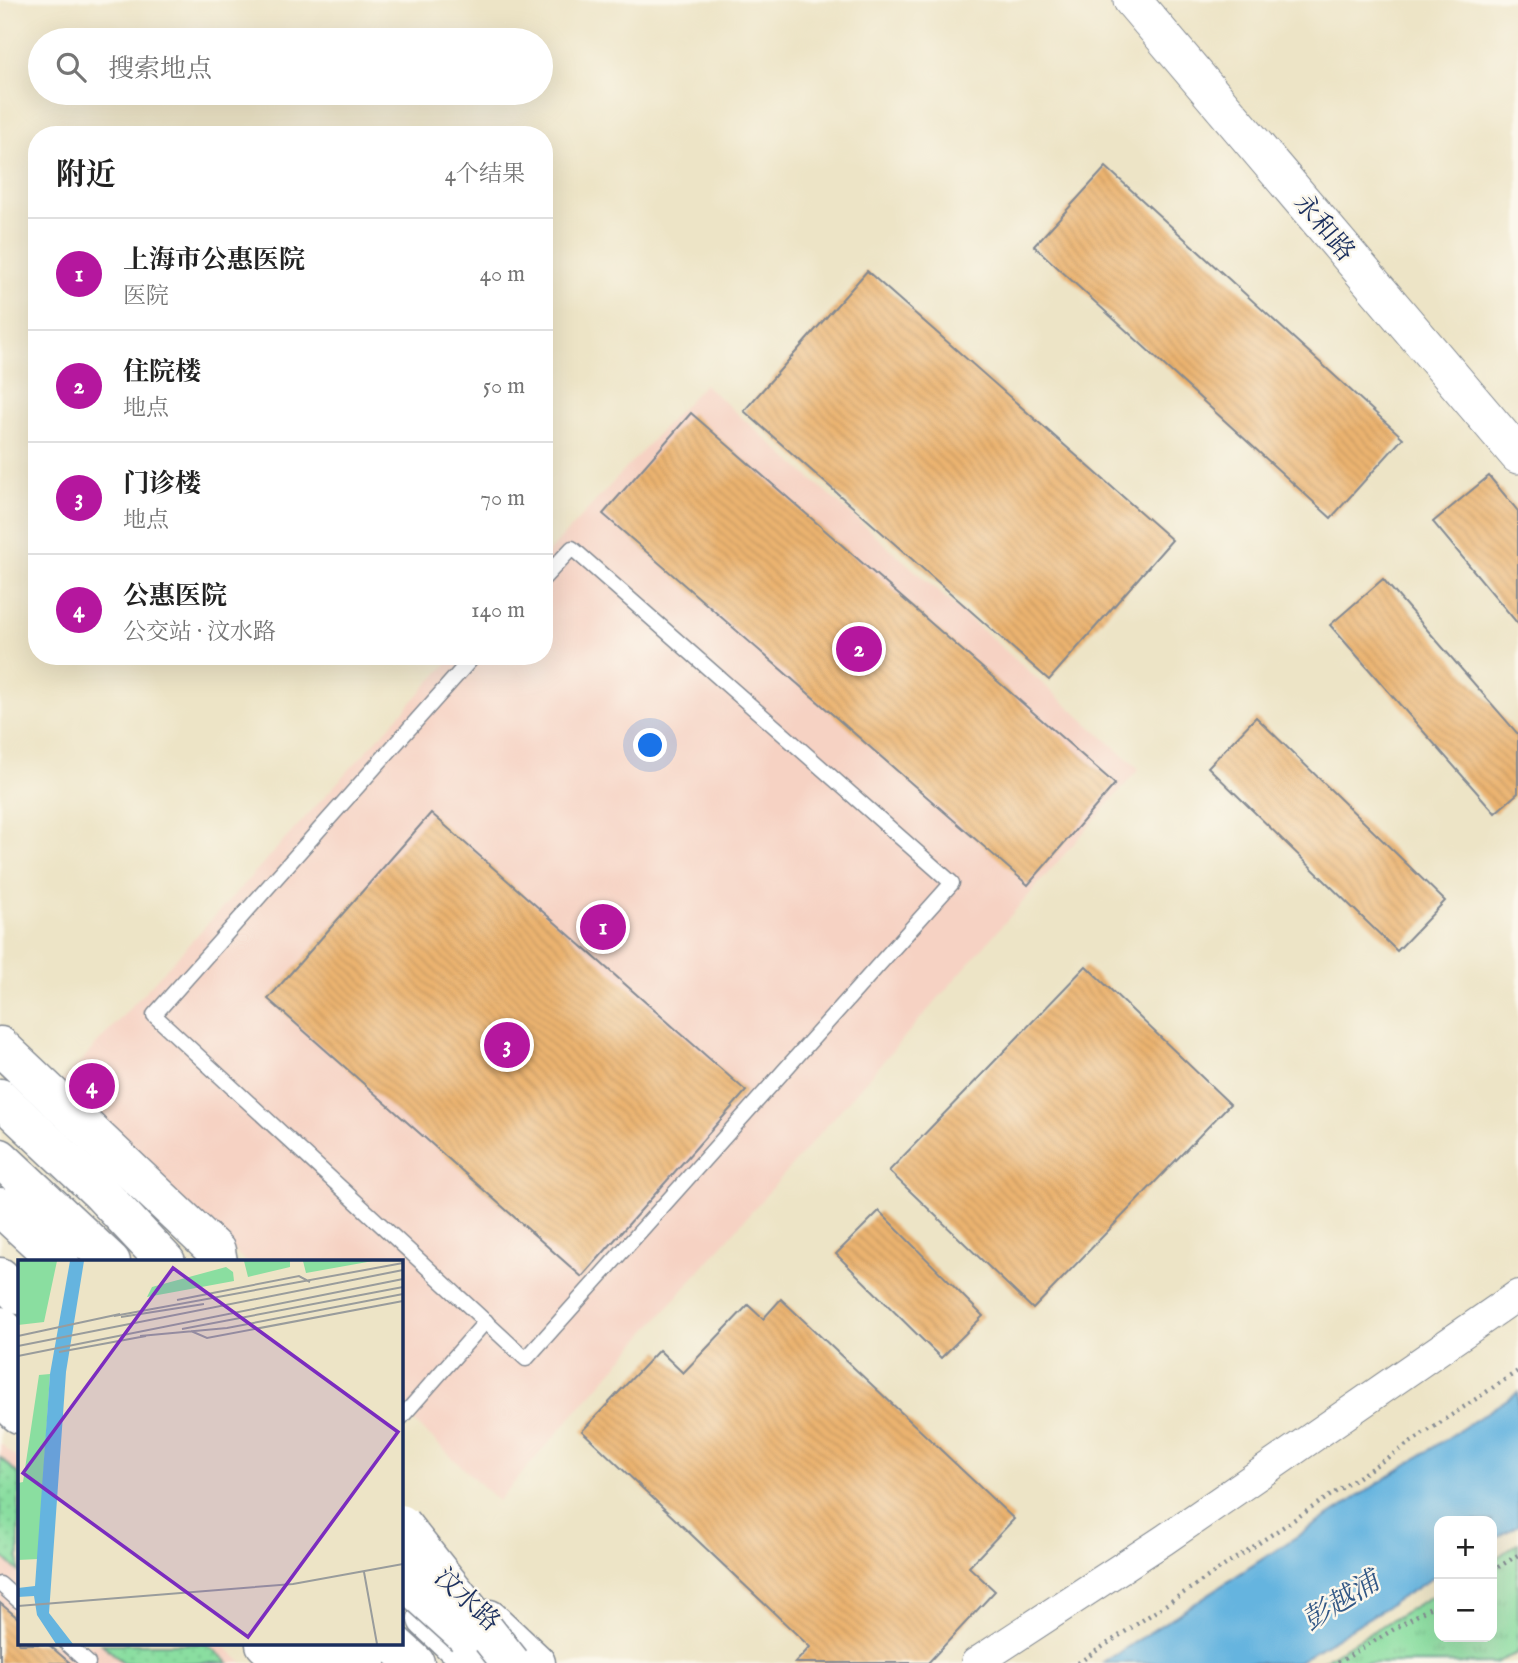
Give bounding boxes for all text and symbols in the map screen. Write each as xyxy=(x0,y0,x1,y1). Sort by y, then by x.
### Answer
search box xyxy=(28,28,553,105)
icon: search xyxy=(52,48,90,86)
text: 搜索地点 xyxy=(108,53,212,86)
text: 附近 xyxy=(56,157,116,195)
text: 4个结果 xyxy=(445,160,525,189)
street label: 永和路 xyxy=(1286,187,1362,268)
text: 上海市公惠医院 xyxy=(123,244,305,277)
text: 1 xyxy=(75,260,83,289)
text: 40 m xyxy=(480,260,525,289)
text: 医院 xyxy=(123,282,169,311)
text: 住院楼 xyxy=(123,356,201,389)
text: 2 xyxy=(74,372,84,401)
text: 50 m xyxy=(483,372,525,401)
text: 地点 xyxy=(123,394,169,423)
text: 门诊楼 xyxy=(123,468,201,501)
text: 3 xyxy=(75,484,83,513)
text: 70 m xyxy=(480,484,525,513)
text: 地点 xyxy=(123,506,169,535)
text: 公惠医院 xyxy=(123,580,227,613)
text: 4 xyxy=(73,596,85,625)
text: 140 m xyxy=(471,596,525,625)
text: 公交站 · 汶水路 xyxy=(123,618,276,647)
pin: 2 xyxy=(836,623,882,675)
your location xyxy=(633,728,667,762)
pin: 1 xyxy=(580,901,626,953)
pin: 3 xyxy=(484,1019,530,1071)
pin: 4 xyxy=(69,1060,115,1112)
inset map xyxy=(18,1260,402,1646)
map controls xyxy=(1434,1516,1497,1642)
button: + xyxy=(1434,1516,1497,1579)
street label: 汶水路 xyxy=(427,1561,507,1639)
water label: 彭越浦 xyxy=(1296,1563,1390,1639)
button: − xyxy=(1434,1579,1497,1642)

